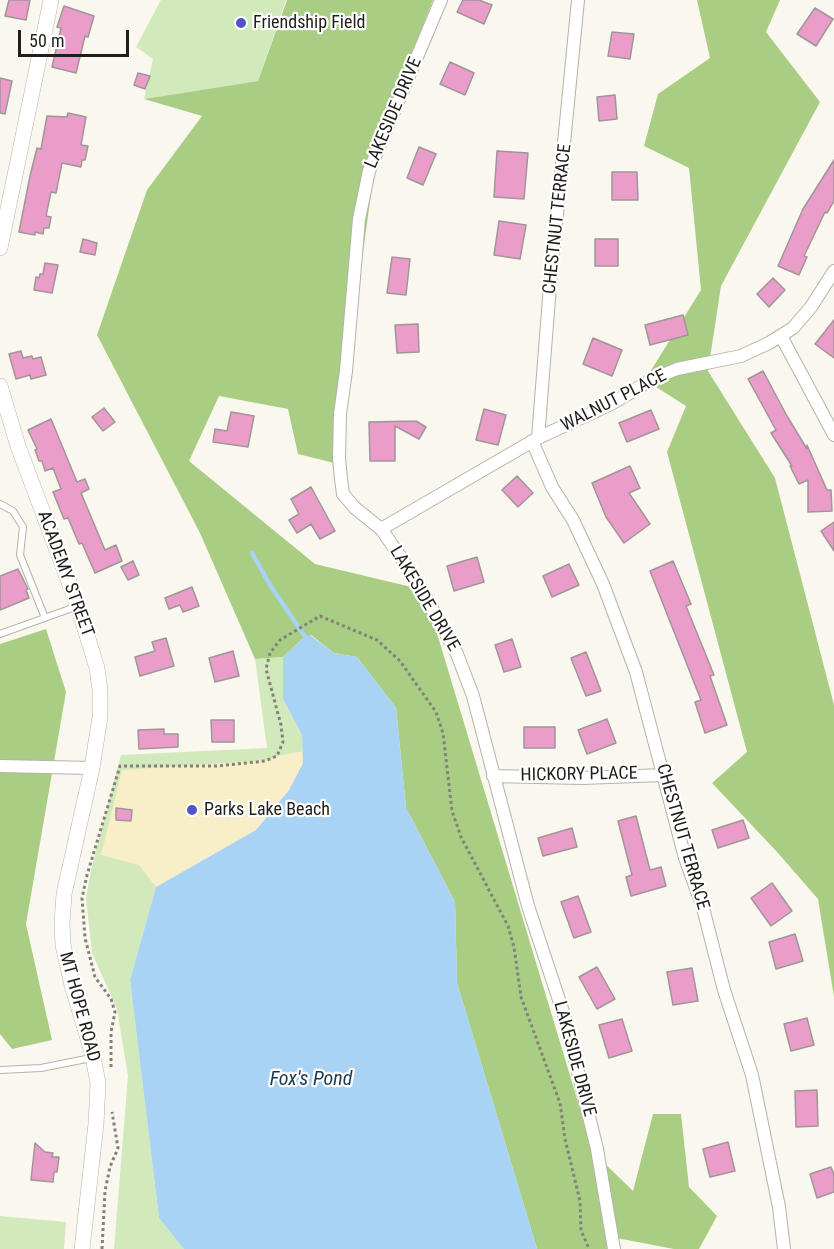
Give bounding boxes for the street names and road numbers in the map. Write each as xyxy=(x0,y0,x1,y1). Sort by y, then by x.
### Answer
street label: LAKESIDE DRIVE xyxy=(361,54,427,172)
street label: CHESTNUT TERRACE xyxy=(539,143,577,295)
street label: WALNUT PLACE xyxy=(558,365,670,437)
street label: ACADEMY STREET xyxy=(32,508,98,640)
street label: LAKESIDE DRIVE xyxy=(384,543,464,655)
street label: CHESTNUT TERRACE xyxy=(651,762,713,912)
street label: HICKORY PLACE xyxy=(520,763,638,787)
street label: MT HOPE ROAD xyxy=(54,950,104,1064)
street label: LAKESIDE DRIVE xyxy=(548,999,600,1119)

